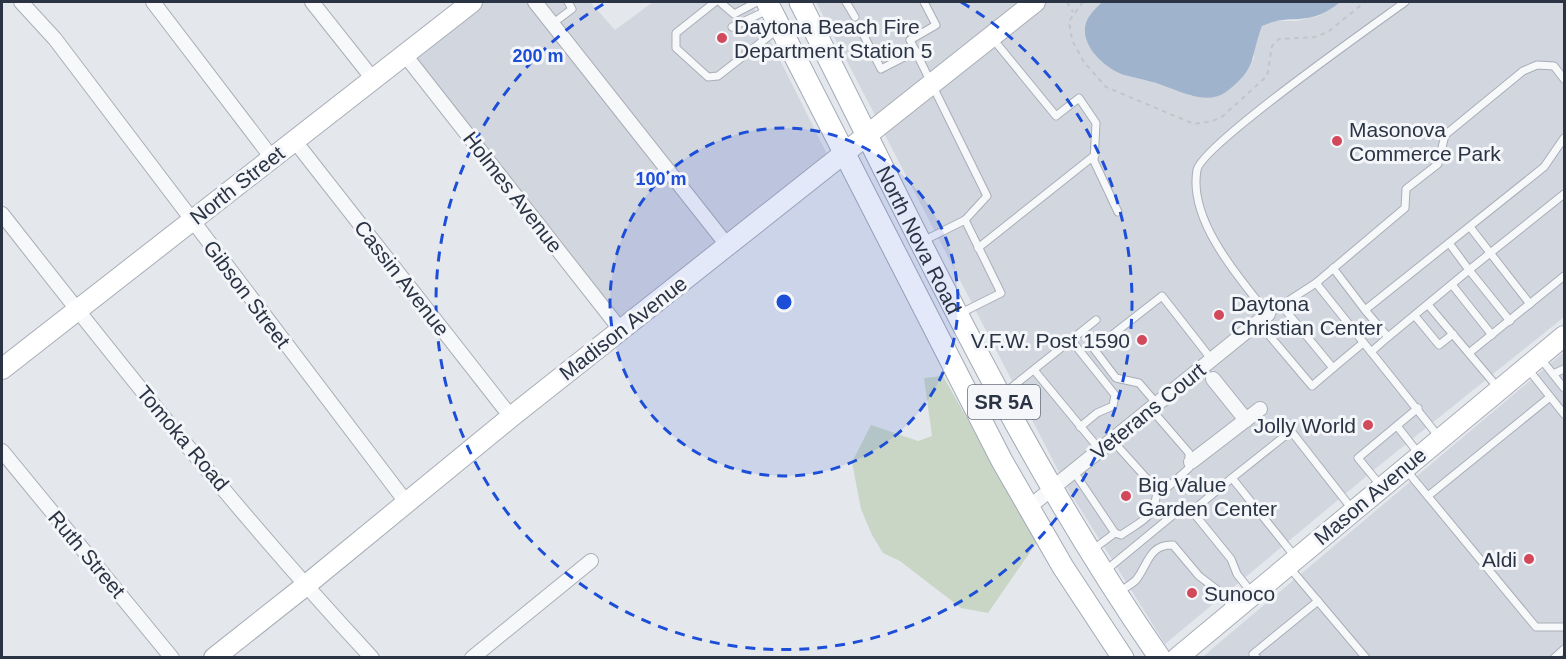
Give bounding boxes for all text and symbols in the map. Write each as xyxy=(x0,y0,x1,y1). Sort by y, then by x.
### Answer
place label: Daytona Beach Fire Department Station 5 xyxy=(734,15,932,62)
marker: Daytona Beach Fire Department Station 5 xyxy=(715,31,729,45)
text: 200 m xyxy=(512,46,564,66)
place label: Masonova Commerce Park xyxy=(1349,118,1501,165)
street label: Holmes Avenue xyxy=(459,127,567,257)
marker: Masonova Commerce Park xyxy=(1330,134,1344,148)
street label: North Street xyxy=(185,141,289,229)
street label: North Nova Road xyxy=(872,162,966,317)
text: 100 m xyxy=(635,169,687,189)
street label: Cassin Avenue xyxy=(350,216,454,340)
street label: Gibson Street xyxy=(199,236,295,352)
street label: Madison Avenue xyxy=(555,271,691,385)
centre of rings xyxy=(774,292,794,312)
place label: Daytona Christian Center xyxy=(1231,292,1383,339)
marker: Daytona Christian Center xyxy=(1212,308,1226,322)
place label: V.F.W. Post 1590 xyxy=(971,329,1130,352)
marker: V.F.W. Post 1590 xyxy=(1135,333,1149,347)
street label: Veterans Court xyxy=(1086,358,1210,464)
street label: Tomoka Road xyxy=(133,381,233,495)
road number: SR 5A xyxy=(968,385,1040,419)
place label: Jolly World xyxy=(1254,414,1356,437)
marker: Jolly World xyxy=(1361,418,1375,432)
street label: Mason Avenue xyxy=(1310,443,1430,549)
place label: Big Value Garden Center xyxy=(1138,473,1277,520)
marker: Big Value Garden Center xyxy=(1119,489,1133,503)
street label: Ruth Street xyxy=(44,506,130,602)
place label: Aldi xyxy=(1482,548,1517,571)
marker: Aldi xyxy=(1522,552,1536,566)
place label: Sunoco xyxy=(1204,582,1275,605)
marker: Sunoco xyxy=(1185,586,1199,600)

